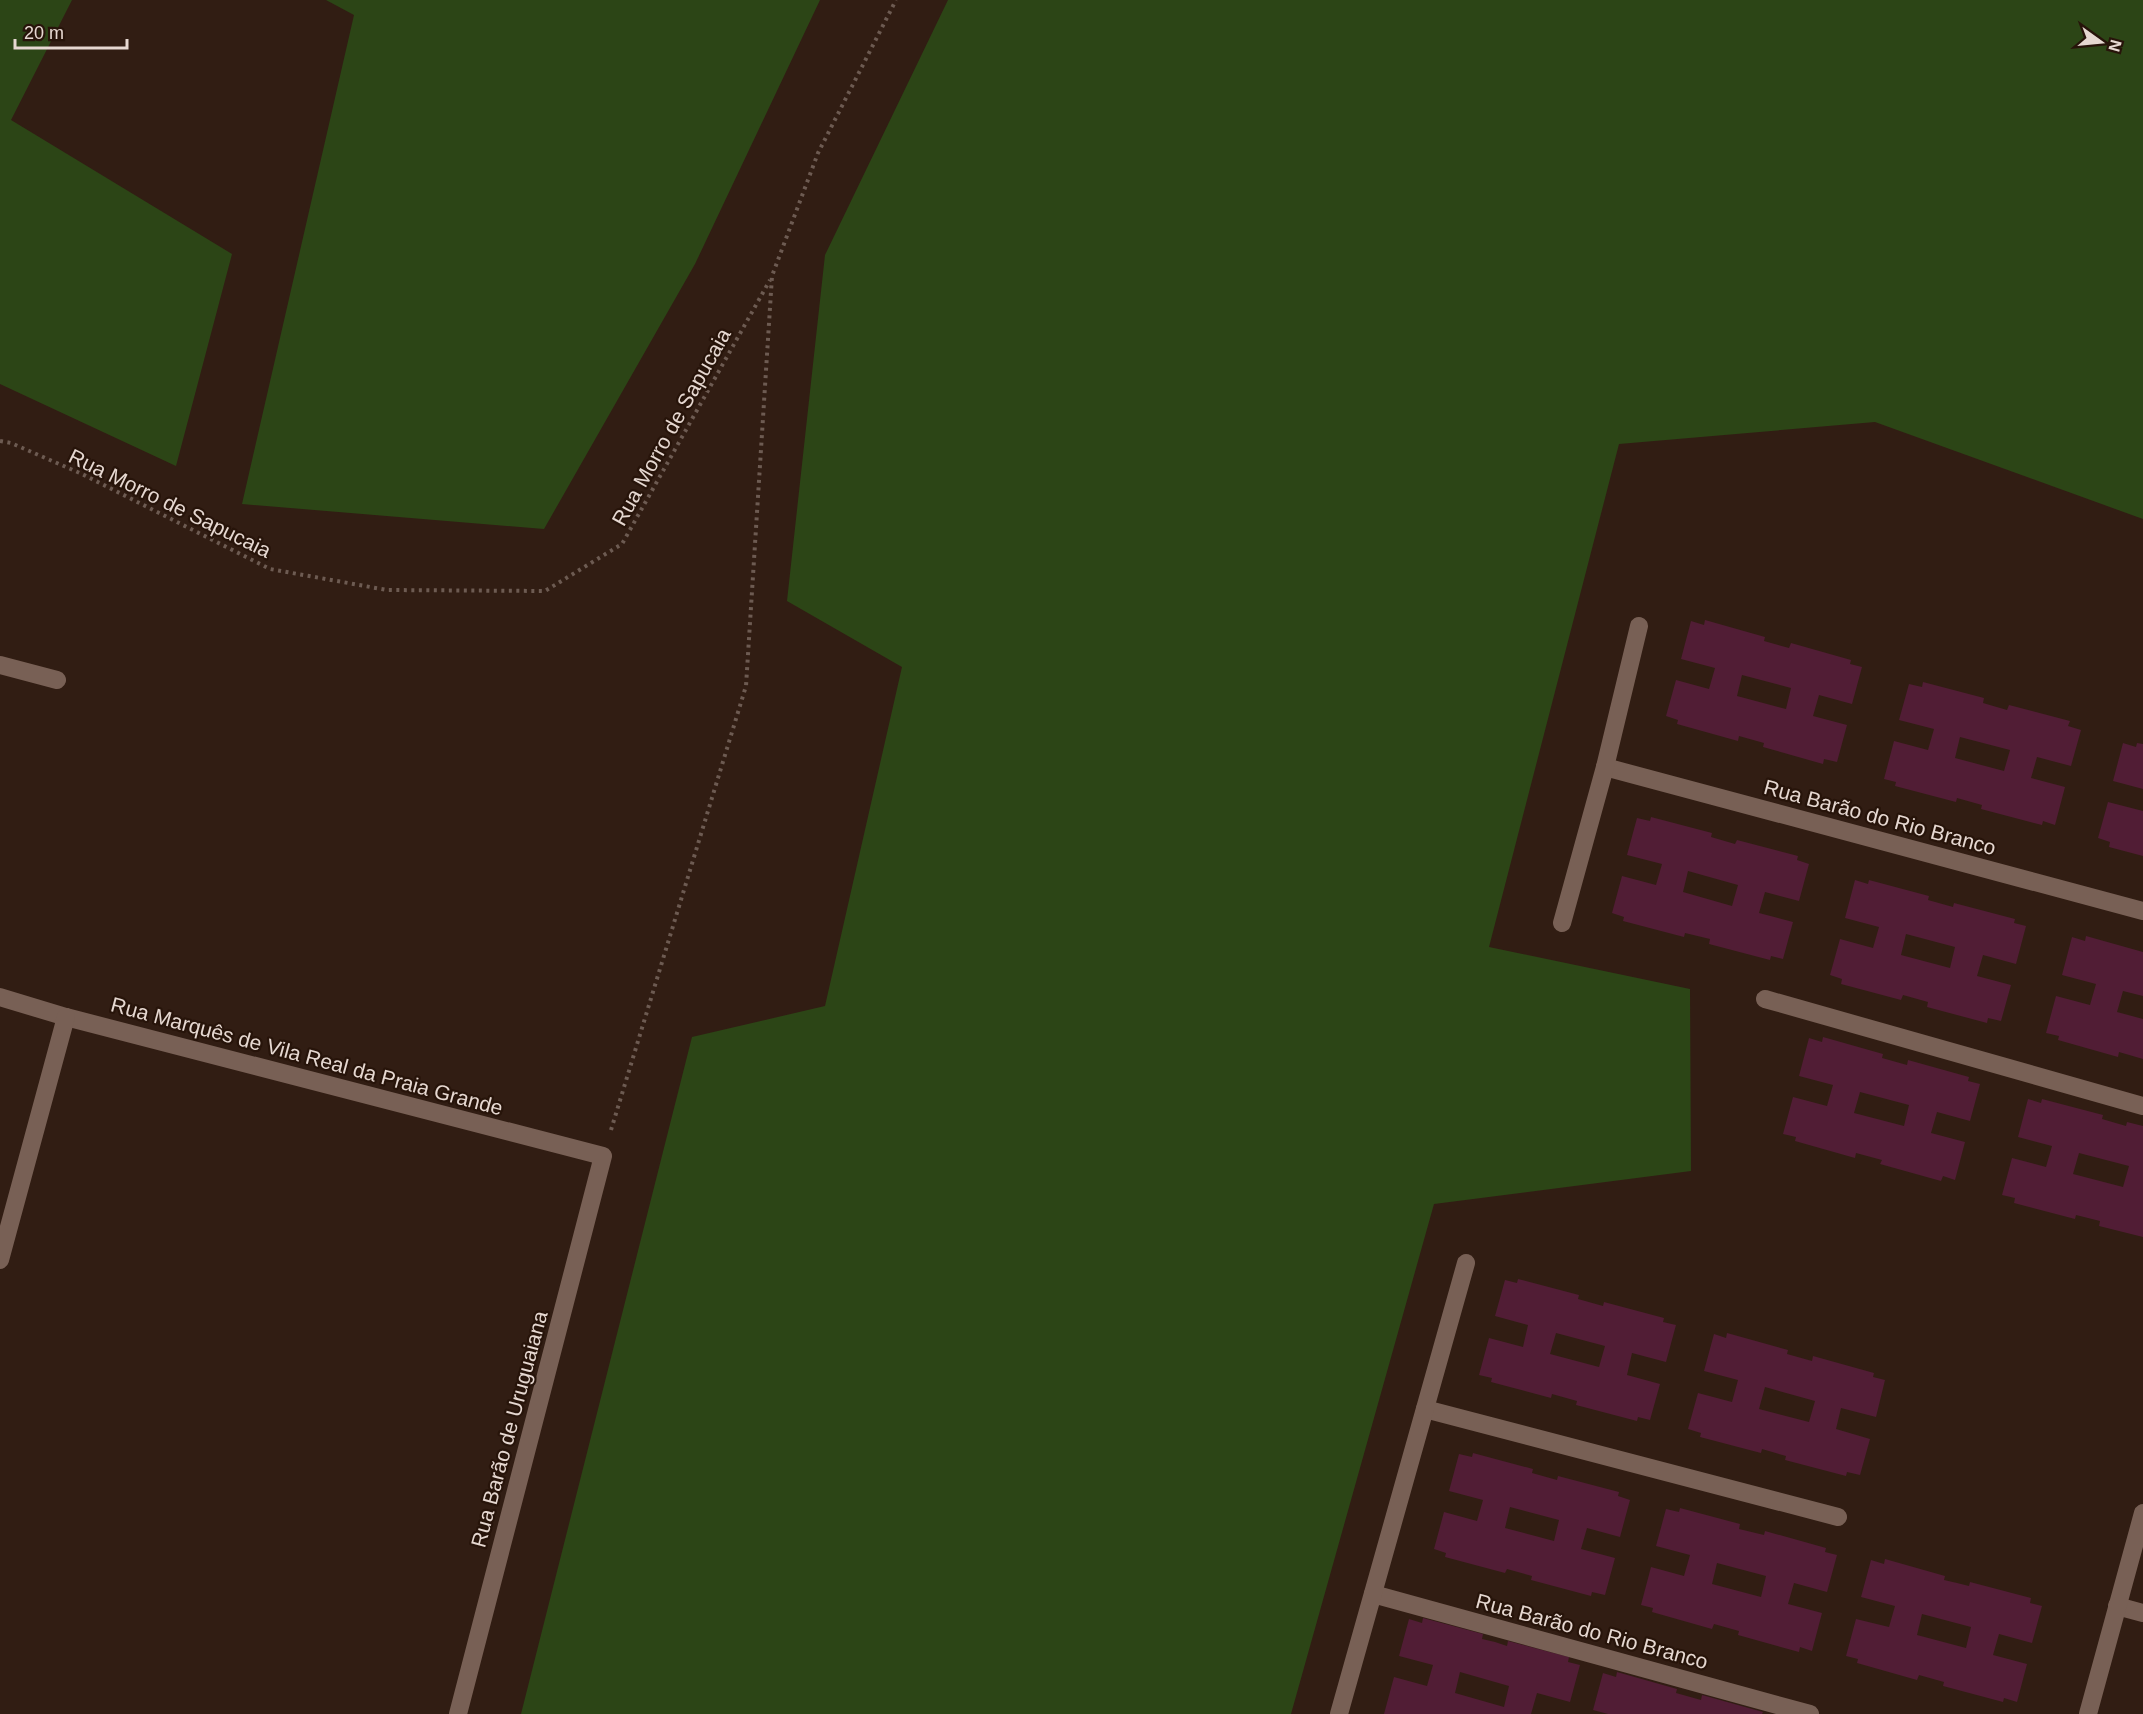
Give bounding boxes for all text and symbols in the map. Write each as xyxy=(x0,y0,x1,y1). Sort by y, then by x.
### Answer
scale bar xyxy=(15,12,128,50)
north arrow xyxy=(2071,12,2131,72)
text: 20 m xyxy=(24,23,64,43)
text: N xyxy=(2105,38,2125,54)
street label: Rua Morro de Sapucaia xyxy=(607,324,735,530)
street label: Rua Morro de Sapucaia xyxy=(65,444,275,562)
street label: Rua Barão do Rio Branco xyxy=(1761,775,1999,859)
street label: Rua Marquês de Vila Real da Praia Grande xyxy=(109,993,505,1119)
street label: Rua Barão de Uruguaiana xyxy=(466,1308,552,1550)
street label: Rua Barão do Rio Branco xyxy=(1473,1589,1711,1673)

